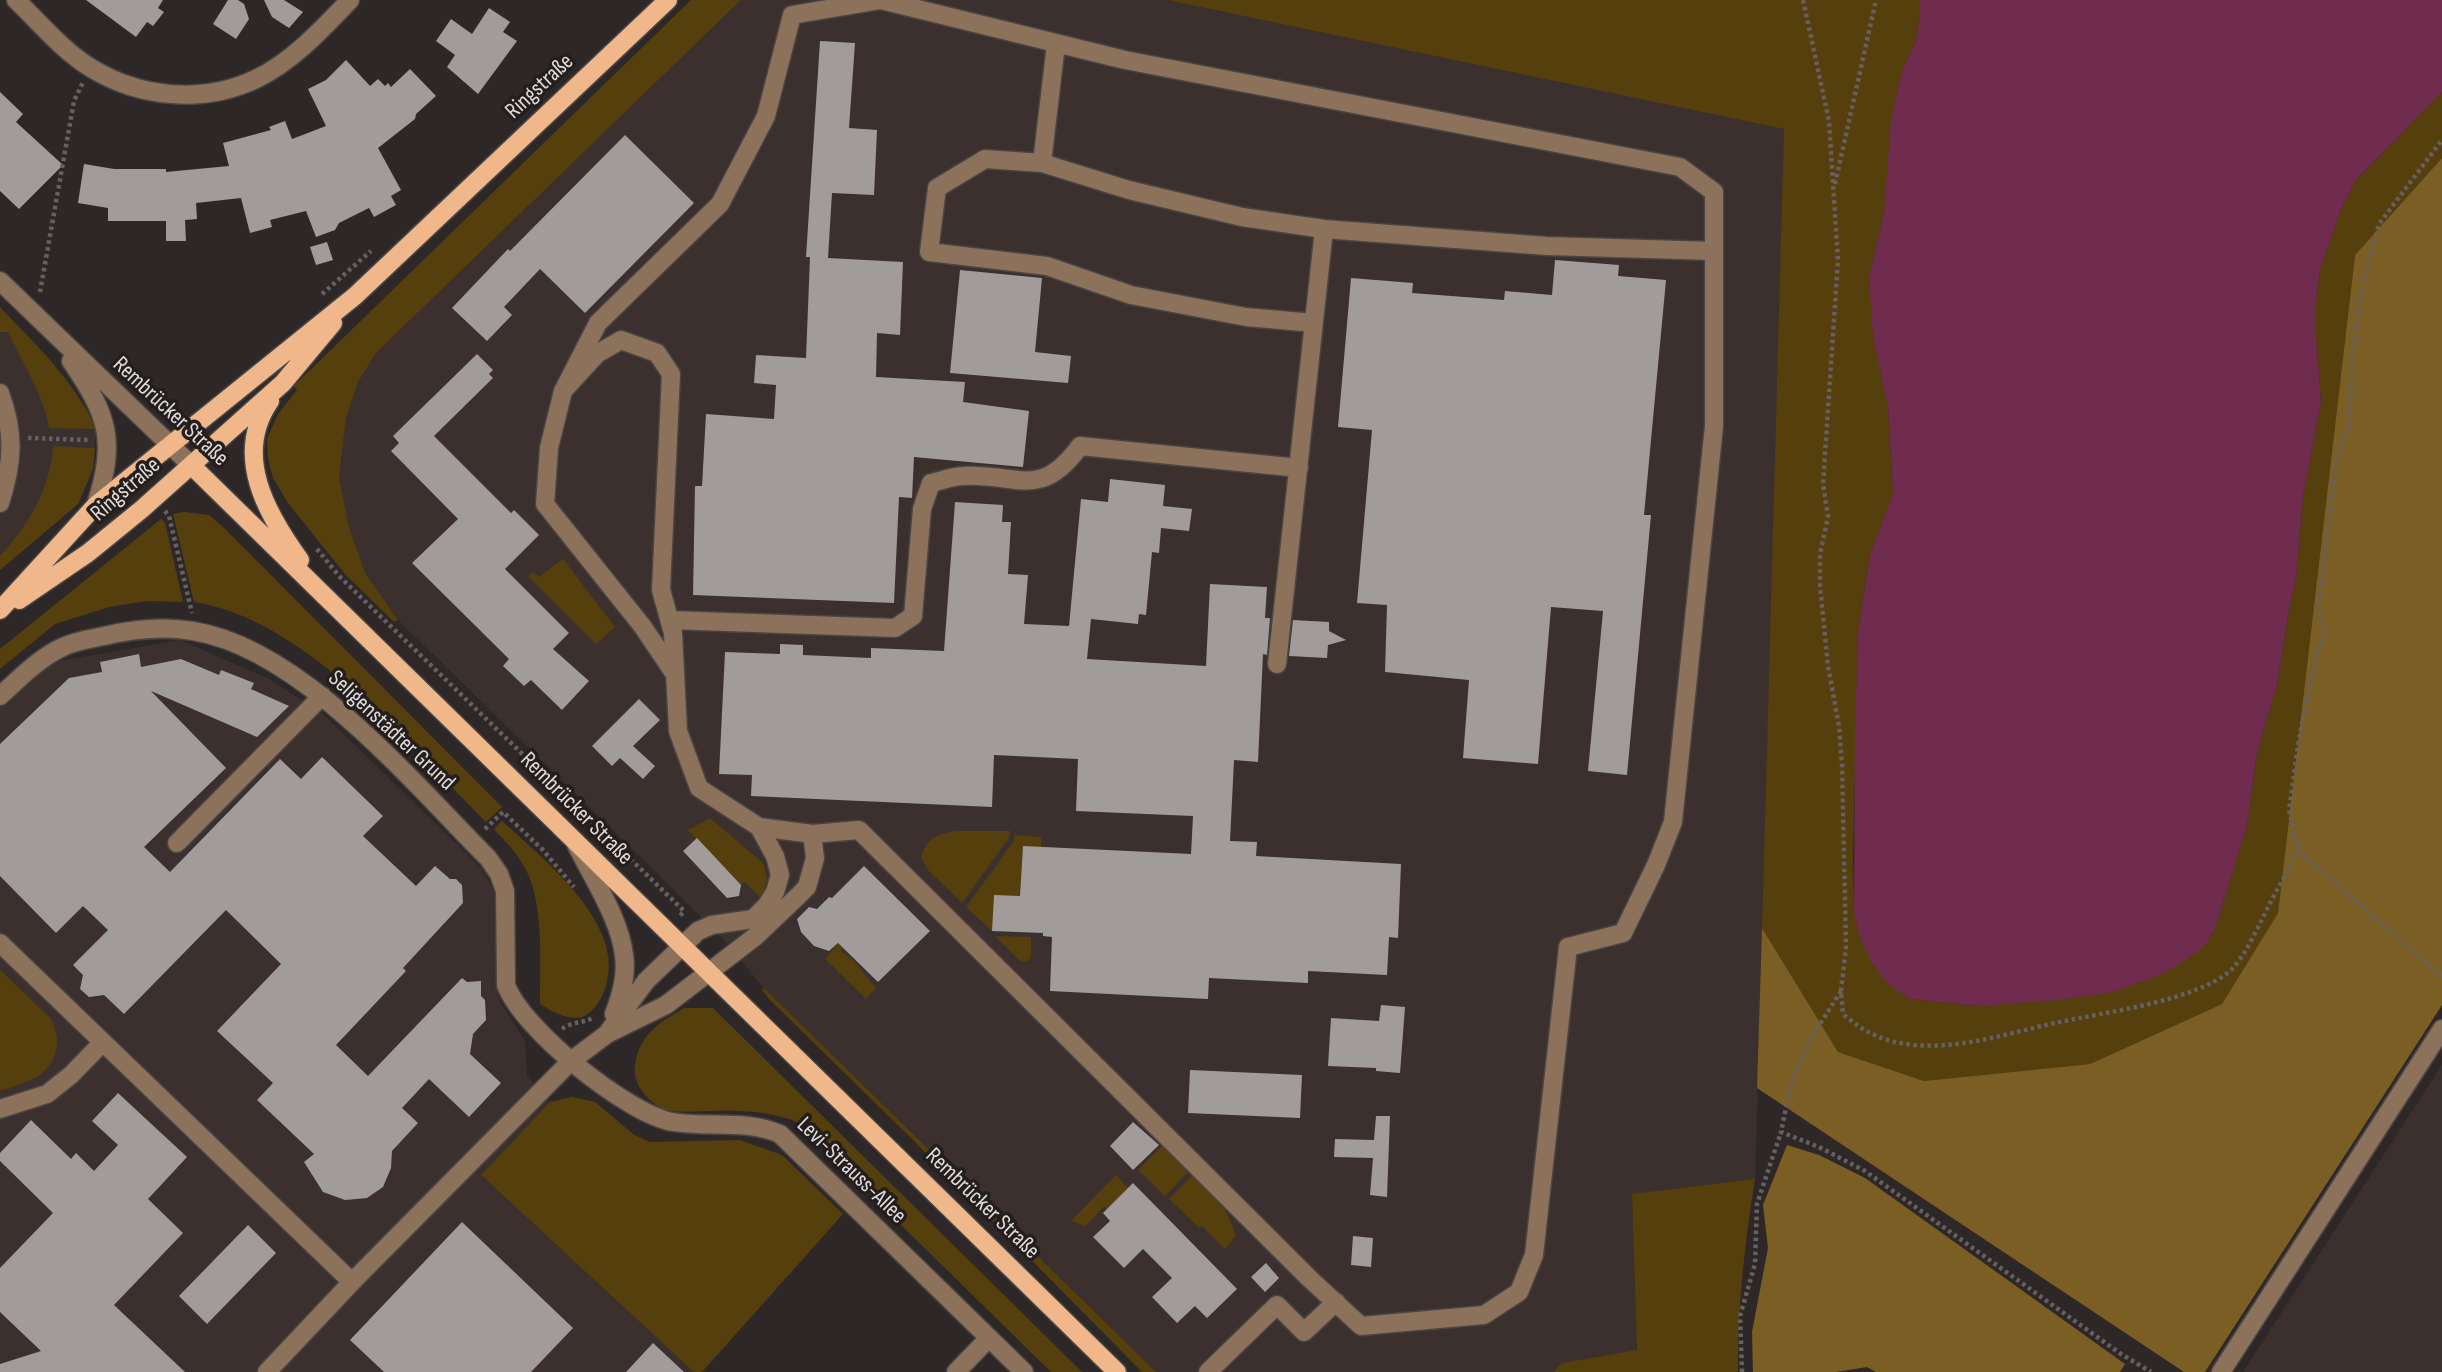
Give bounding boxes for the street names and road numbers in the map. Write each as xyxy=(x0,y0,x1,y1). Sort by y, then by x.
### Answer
street label: Ringstraße xyxy=(500,49,580,125)
street label: Rembrücker Straße xyxy=(106,351,234,473)
street label: Ringstraße xyxy=(86,452,166,528)
street label: Seligenstädter Grund xyxy=(322,665,460,797)
street label: Rembrücker Straße xyxy=(514,747,638,871)
street label: Levi-Strauss-Allee xyxy=(790,1112,912,1230)
street label: Rembrücker Straße xyxy=(919,1143,1045,1265)

